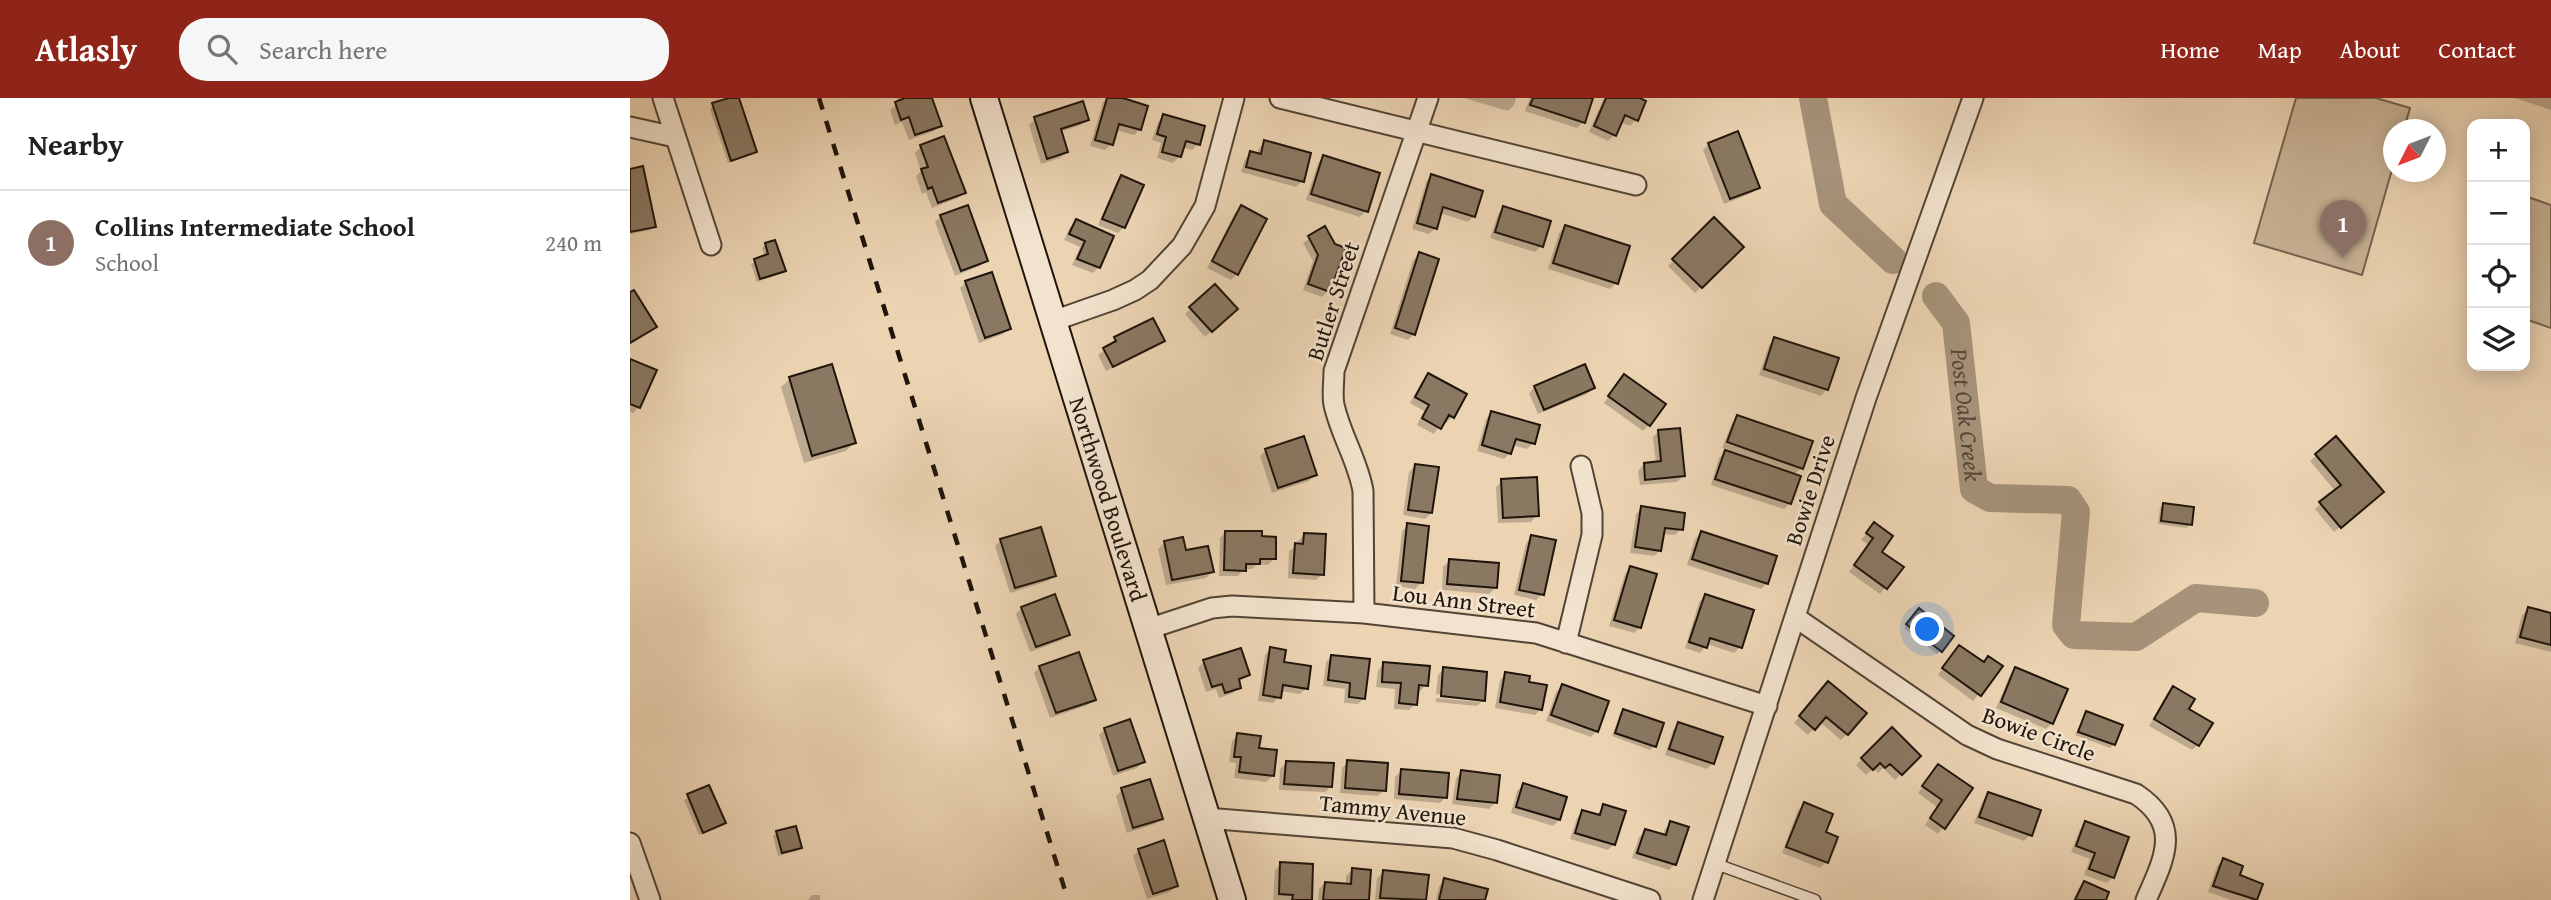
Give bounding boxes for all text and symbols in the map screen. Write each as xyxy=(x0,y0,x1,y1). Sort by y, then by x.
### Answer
search box xyxy=(179,18,669,81)
text: Atlasly xyxy=(35,25,137,73)
icon: search xyxy=(203,30,241,68)
text: Search here xyxy=(259,30,387,69)
text: Home xyxy=(2161,32,2220,67)
text: Map xyxy=(2258,32,2302,67)
text: About xyxy=(2340,32,2400,67)
text: Contact xyxy=(2438,32,2516,67)
north arrow xyxy=(2383,119,2446,182)
map controls xyxy=(2467,119,2530,371)
button: + xyxy=(2467,119,2530,182)
text: Nearby xyxy=(28,122,124,166)
button: − xyxy=(2467,182,2530,245)
pin: 1 xyxy=(2320,200,2366,258)
text: Collins Intermediate School xyxy=(95,207,415,246)
text: 1 xyxy=(45,226,57,259)
text: 240 m xyxy=(545,226,602,259)
street label: Butler Street xyxy=(1298,237,1367,365)
button: locate xyxy=(2467,245,2530,308)
text: School xyxy=(95,246,159,279)
button: layers xyxy=(2467,308,2530,371)
water label: Post Oak Creek xyxy=(1942,345,1991,483)
street label: Northwood Boulevard xyxy=(1061,393,1156,606)
street label: Bowie Drive xyxy=(1776,430,1843,549)
street label: Lou Ann Street xyxy=(1391,575,1537,626)
your location xyxy=(1910,612,1944,646)
street label: Bowie Circle xyxy=(1978,698,2100,769)
street label: Tammy Avenue xyxy=(1318,785,1468,834)

